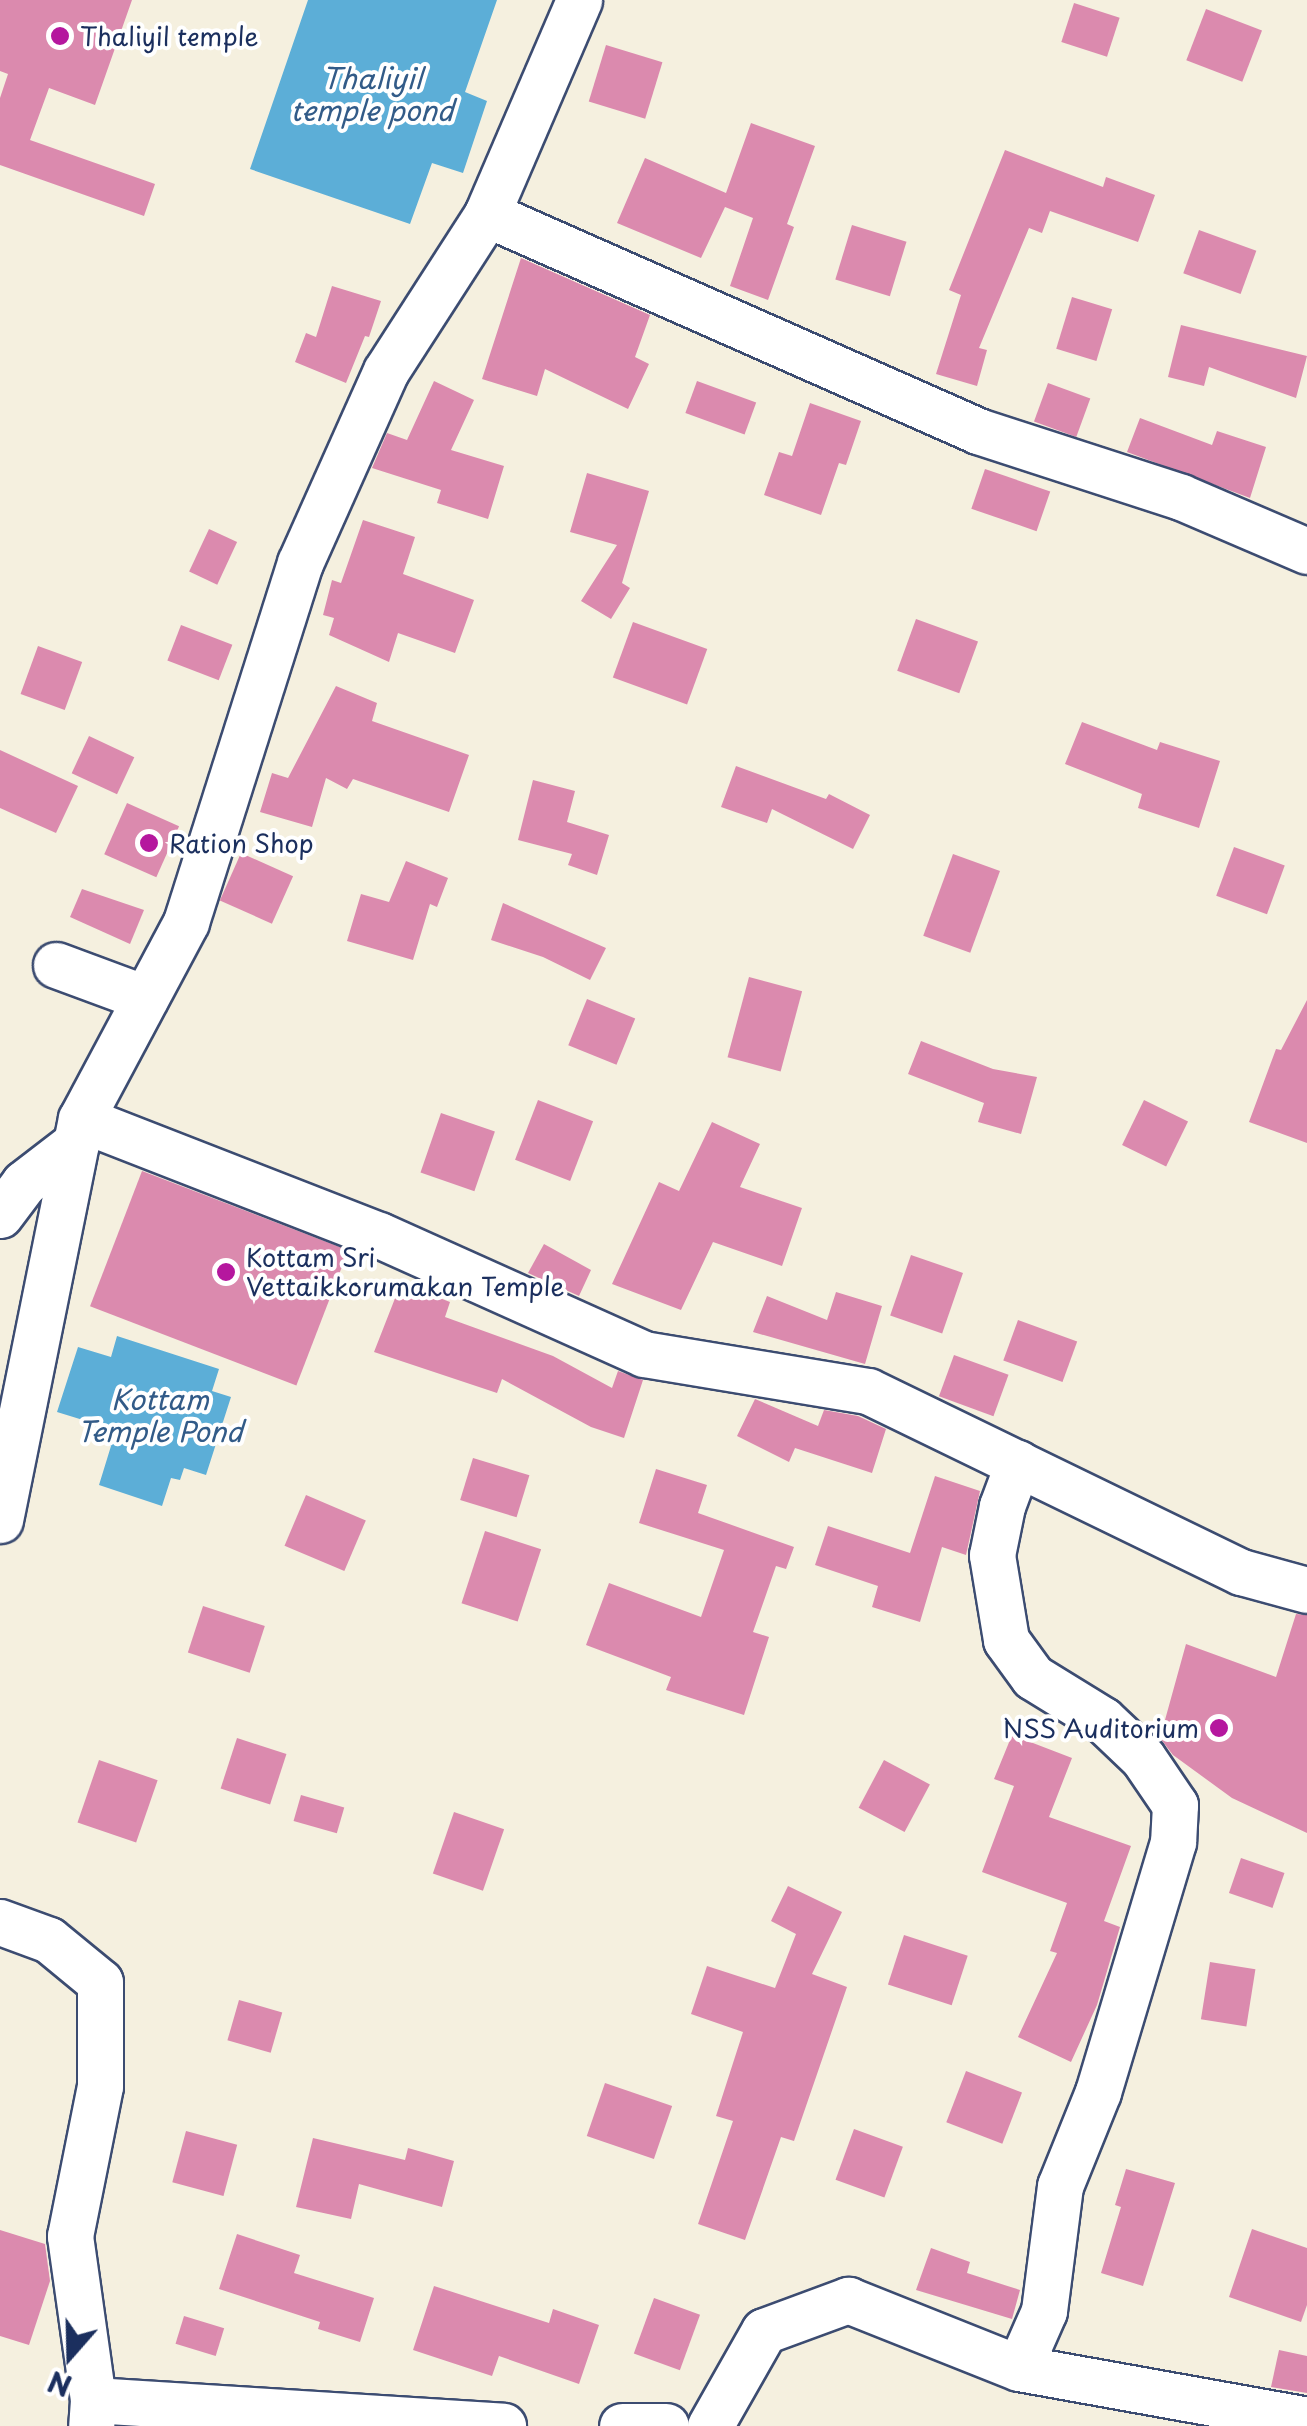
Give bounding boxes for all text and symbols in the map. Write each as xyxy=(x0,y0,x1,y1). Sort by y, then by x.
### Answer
place label: Thaliyil temple xyxy=(80,21,259,51)
marker: Thaliyil temple xyxy=(49,25,71,47)
water label: Thaliyil temple pond xyxy=(289,61,455,127)
place label: Ration Shop xyxy=(169,828,314,858)
marker: Ration Shop xyxy=(138,832,160,854)
place label: Kottam Sri Vettaikkorumakan Temple xyxy=(246,1243,564,1302)
marker: Kottam Sri Vettaikkorumakan Temple xyxy=(215,1261,237,1283)
water label: Kottam Temple Pond xyxy=(76,1382,244,1448)
place label: NSS Auditorium xyxy=(1005,1713,1199,1743)
marker: NSS Auditorium xyxy=(1208,1717,1230,1739)
north arrow xyxy=(20,2306,120,2406)
text: N xyxy=(42,2361,77,2409)

